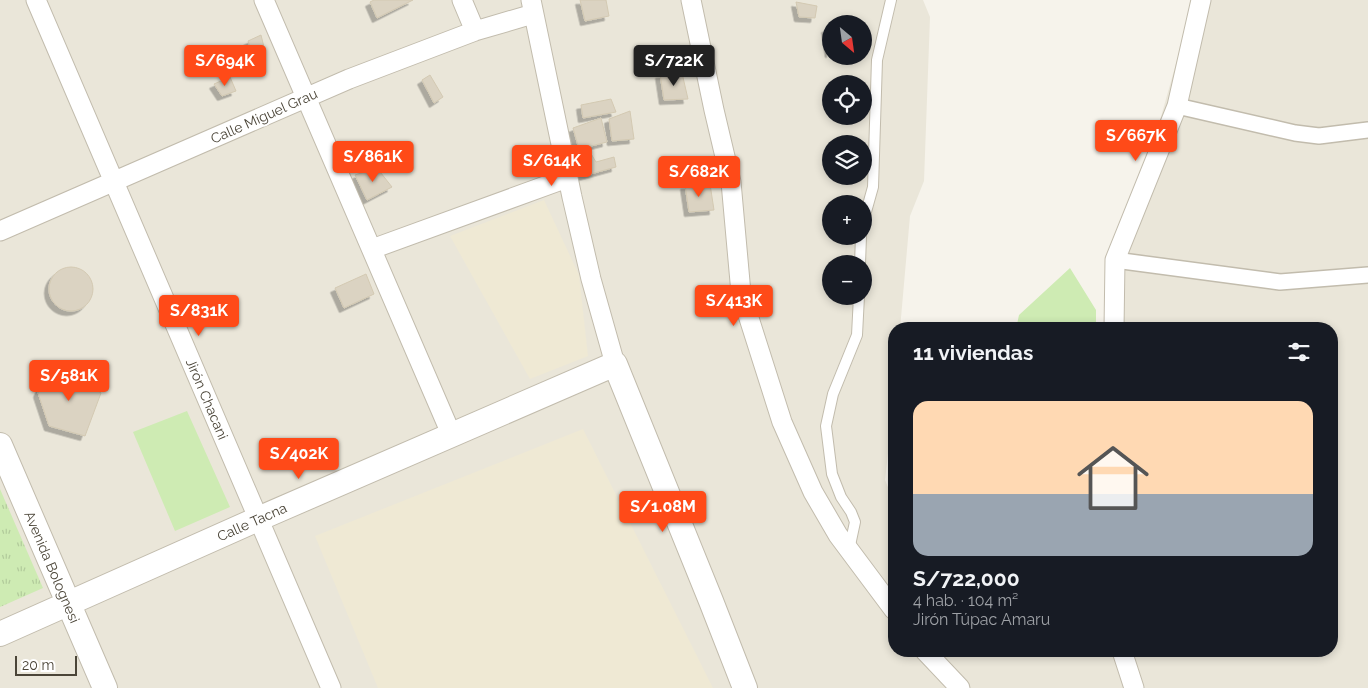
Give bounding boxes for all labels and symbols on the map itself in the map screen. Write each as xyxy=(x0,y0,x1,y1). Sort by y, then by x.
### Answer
north arrow xyxy=(822,15,872,65)
pin: S/694K xyxy=(184,44,266,87)
pin: S/722K xyxy=(633,44,715,87)
street label: Calle Miguel Grau xyxy=(208,85,320,147)
pin: S/667K xyxy=(1095,120,1177,162)
pin: S/861K xyxy=(332,140,414,183)
pin: S/614K xyxy=(511,144,593,187)
pin: S/682K xyxy=(658,156,740,198)
pin: S/413K xyxy=(693,284,775,327)
pin: S/831K xyxy=(158,294,240,337)
street label: Jirón Chacani xyxy=(183,356,231,442)
pin: S/581K xyxy=(28,360,110,402)
pin: S/402K xyxy=(258,438,340,480)
pin: S/1.08M xyxy=(617,490,709,533)
street label: Calle Tacna xyxy=(215,500,289,544)
street label: Avenida Bolognesi xyxy=(21,509,83,625)
scale bar xyxy=(15,653,78,676)

